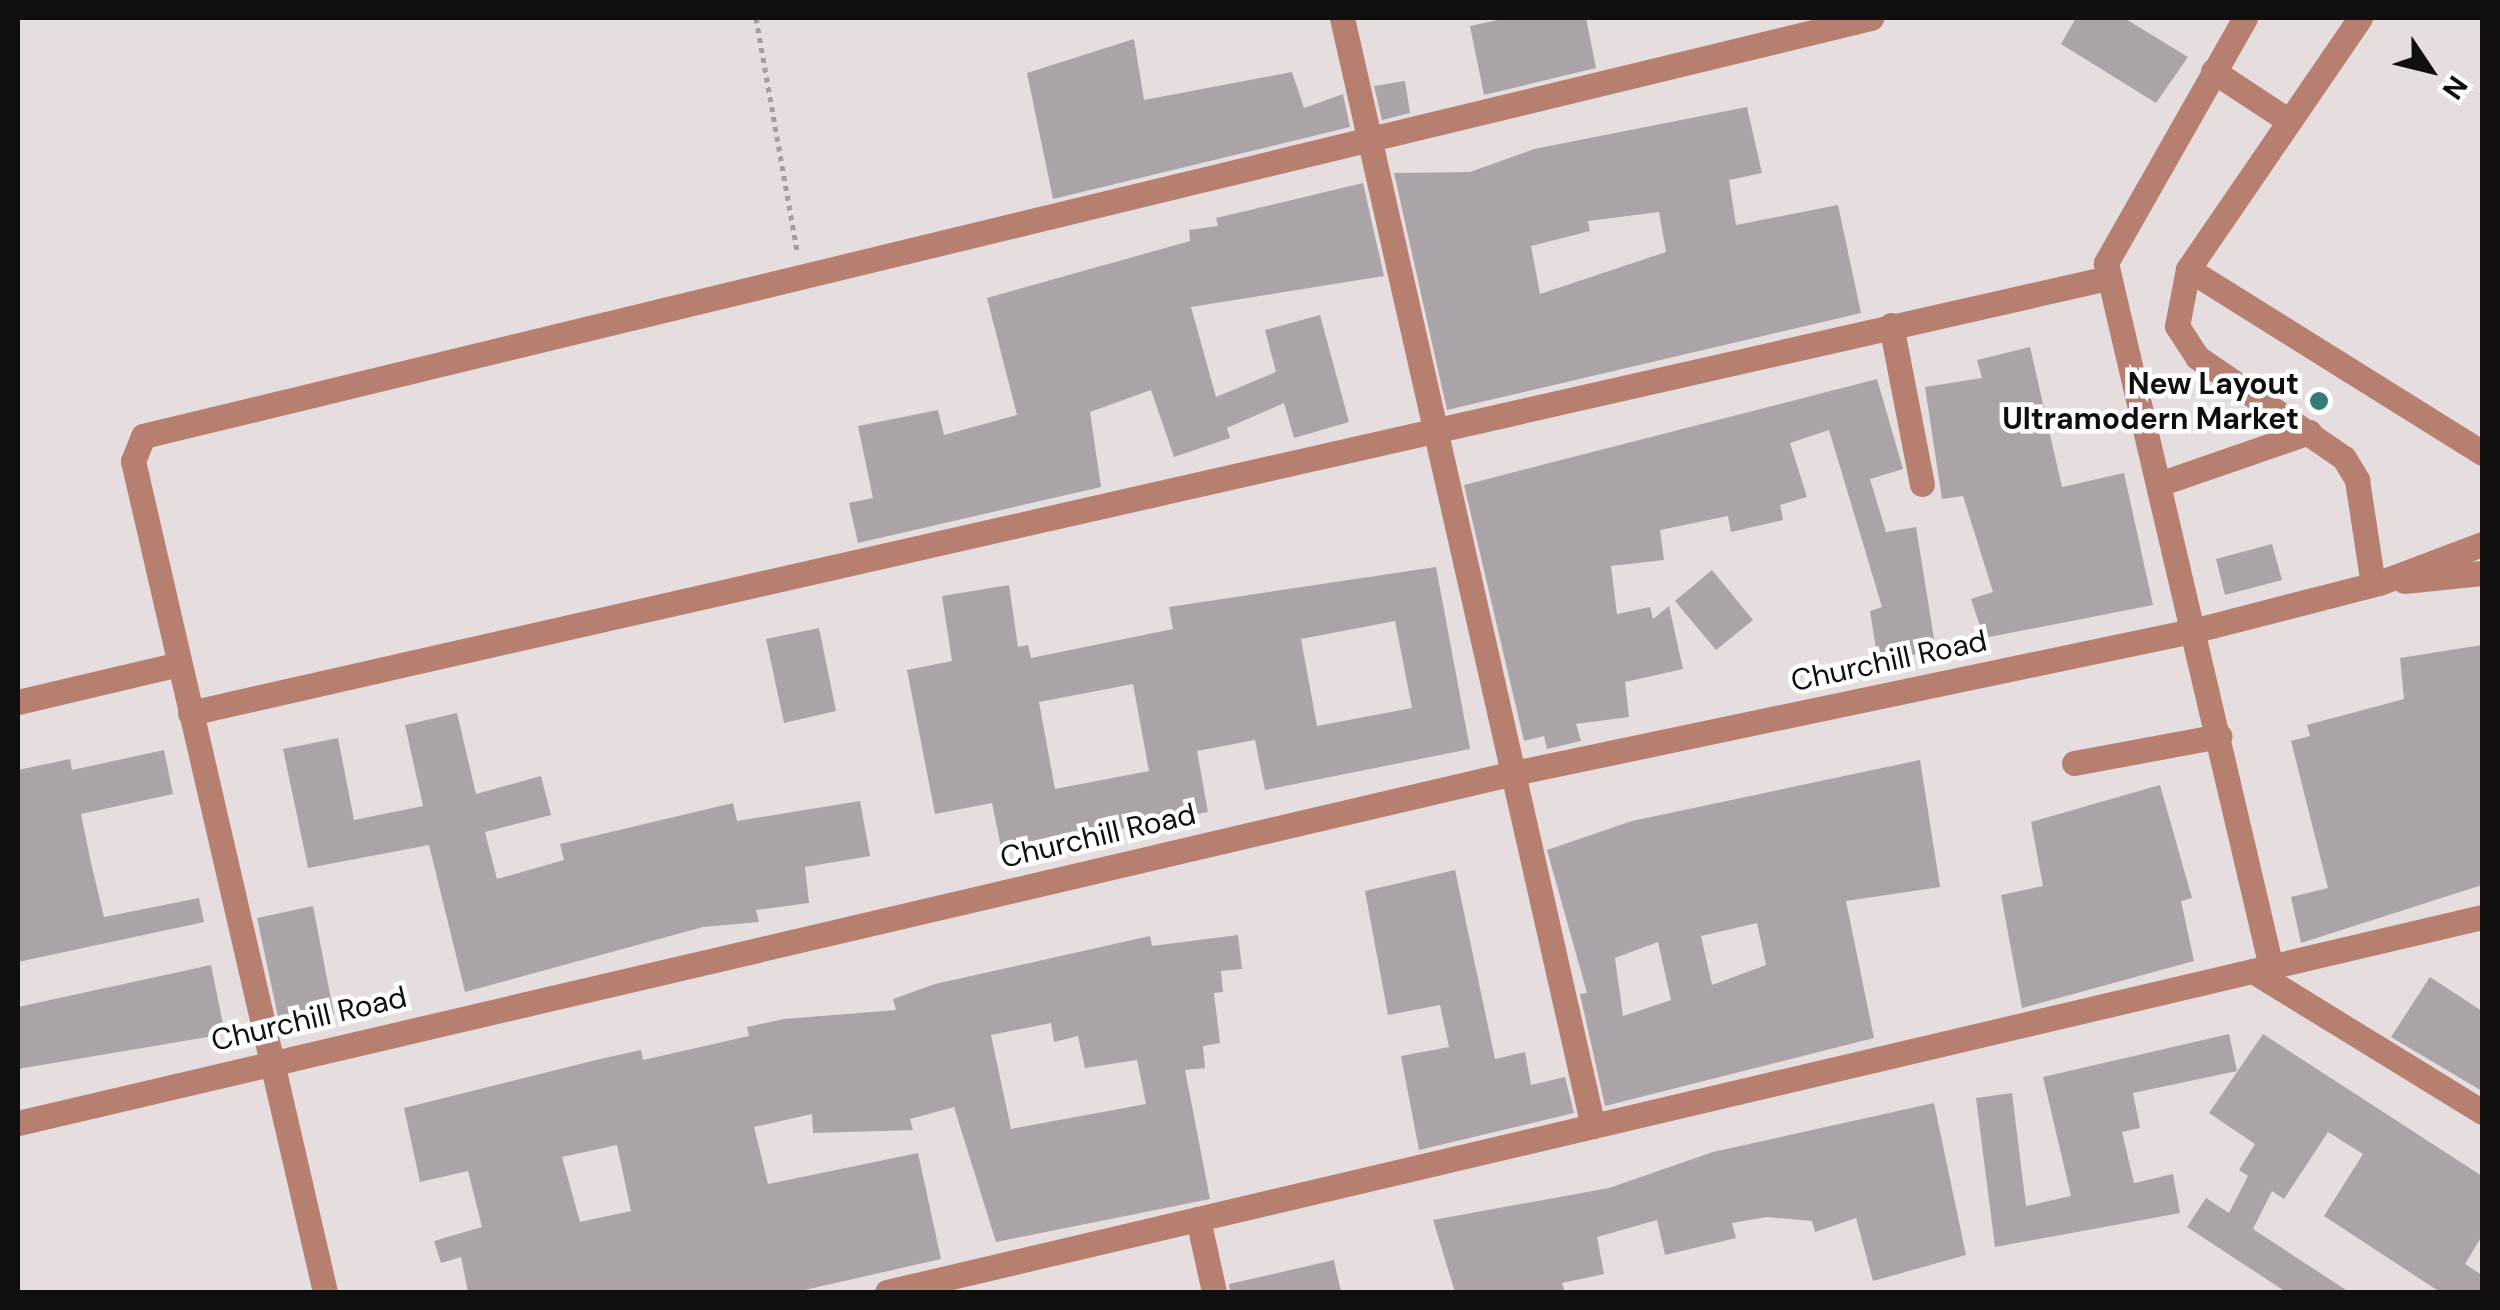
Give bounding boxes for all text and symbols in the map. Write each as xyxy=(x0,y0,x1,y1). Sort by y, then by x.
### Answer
north arrow xyxy=(2380,20,2480,120)
text: N xyxy=(2434,69,2476,106)
place label: New Layout Ultramodern Market xyxy=(2002,366,2299,436)
marker: New Layout Ultramodern Market xyxy=(2308,390,2330,412)
street label: Churchill Road xyxy=(1788,623,1990,699)
street label: Churchill Road xyxy=(997,796,1199,876)
street label: Churchill Road xyxy=(208,979,410,1059)

